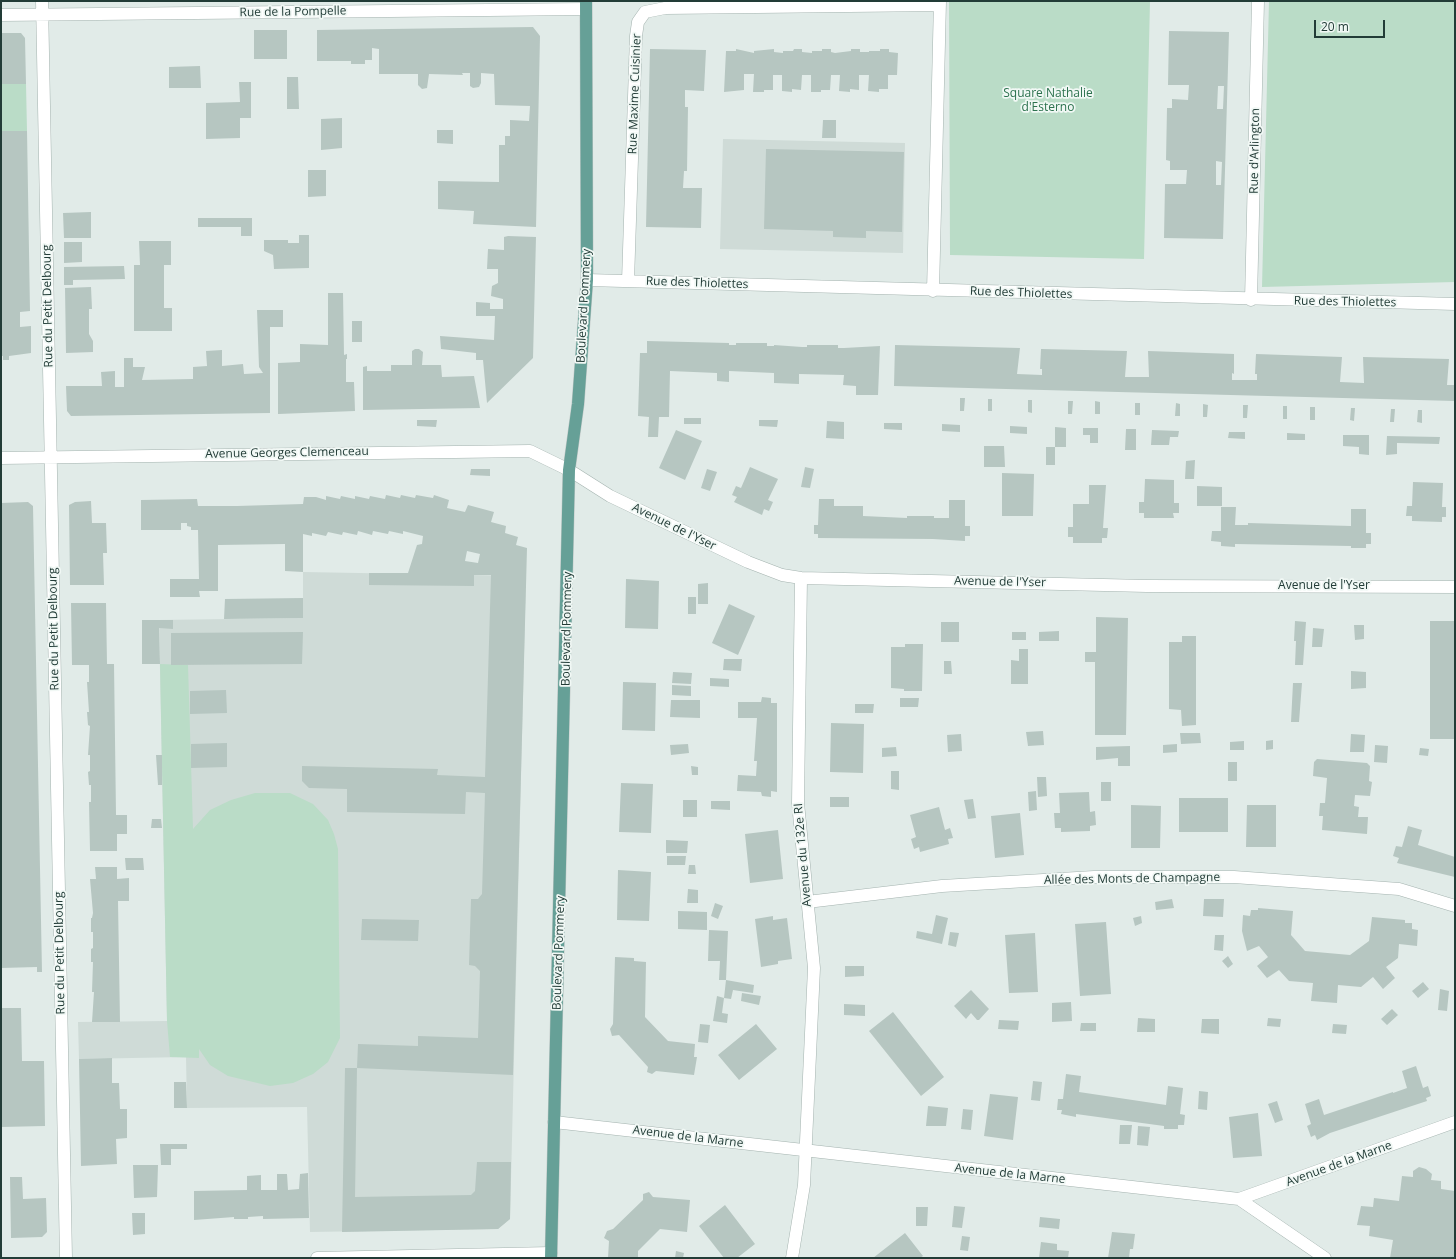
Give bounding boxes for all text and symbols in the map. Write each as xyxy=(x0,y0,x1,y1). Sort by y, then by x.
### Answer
street label: Rue de la Pompelle xyxy=(239,4,347,20)
scale bar xyxy=(1316,12,1387,38)
text: 20 m xyxy=(1321,18,1349,35)
street label: Rue Maxime Cuisinier xyxy=(626,33,644,155)
park label: Square Nathalie d'Esterno xyxy=(1003,87,1093,115)
street label: Rue d'Arlington xyxy=(1247,108,1263,194)
street label: Rue du Petit Delbourg xyxy=(40,244,56,368)
street label: Boulevard Pommery xyxy=(574,248,594,364)
street label: Rue des Thiolettes xyxy=(646,274,748,292)
street label: Rue des Thiolettes xyxy=(970,284,1072,302)
street label: Rue des Thiolettes xyxy=(1294,294,1396,310)
street label: Avenue Georges Clemenceau xyxy=(205,444,369,462)
street label: Avenue de l'Yser xyxy=(630,500,718,554)
street label: Rue du Petit Delbourg xyxy=(46,567,62,691)
street label: Boulevard Pommery xyxy=(559,572,575,686)
street label: Avenue de l'Yser xyxy=(954,574,1046,590)
street label: Avenue de l'Yser xyxy=(1278,579,1370,593)
street label: Avenue du 132e RI xyxy=(791,803,815,907)
street label: Allée des Monts de Champagne xyxy=(1044,870,1220,888)
street label: Rue du Petit Delbourg xyxy=(52,891,68,1015)
street label: Boulevard Pommery xyxy=(550,896,568,1010)
street label: Avenue de la Marne xyxy=(632,1123,744,1151)
street label: Avenue de la Marne xyxy=(1284,1138,1394,1190)
street label: Avenue de la Marne xyxy=(954,1161,1066,1187)

